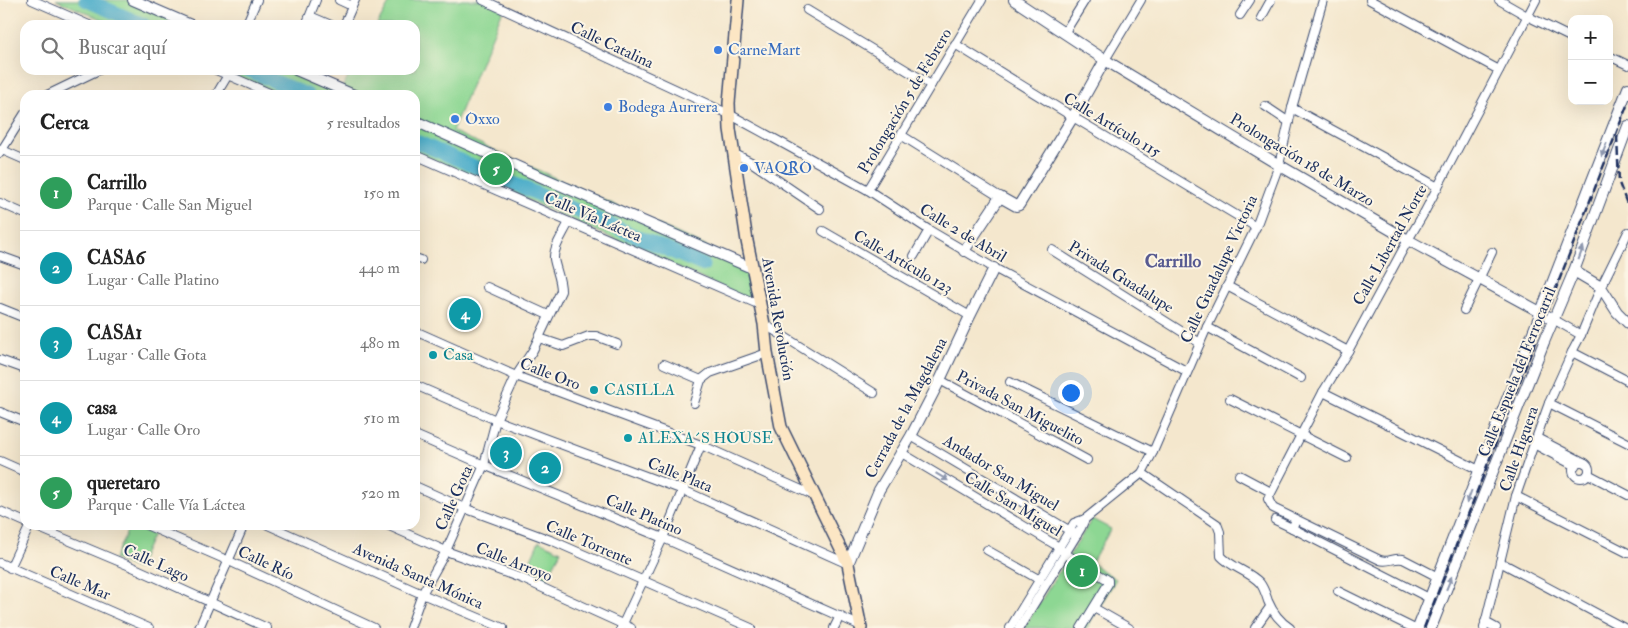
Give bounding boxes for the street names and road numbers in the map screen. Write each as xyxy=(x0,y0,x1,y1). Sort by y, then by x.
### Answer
street label: Calle Catalina xyxy=(567,17,657,73)
street label: Prolongación 5 de Febrero xyxy=(854,25,956,177)
street label: Calle Artículo 115 xyxy=(1060,88,1164,162)
street label: Prolongación 18 de Marzo xyxy=(1226,109,1378,211)
street label: Calle Libertad Norte xyxy=(1348,181,1432,309)
street label: Calle Vía Láctea xyxy=(541,188,645,247)
street label: Calle Guadalupe Victoria xyxy=(1176,191,1263,347)
street label: Calle 2 de Abril xyxy=(916,199,1010,267)
street label: Calle Artículo 123 xyxy=(850,225,956,299)
street label: Privada Guadalupe xyxy=(1064,237,1178,318)
street label: Avenida Revolución xyxy=(757,255,799,382)
street label: Calle Espuela del Ferrocarril xyxy=(1474,284,1561,460)
street label: Cerrada de la Magdalena xyxy=(860,334,952,482)
street label: Calle Oro xyxy=(517,353,583,395)
street label: Privada San Miguelito xyxy=(953,366,1087,450)
street label: Calle Higuera xyxy=(1495,403,1543,494)
street label: Andador San Miguel xyxy=(939,430,1063,515)
street label: Calle Plata xyxy=(645,453,716,497)
street label: Calle Gota xyxy=(431,462,477,534)
street label: Calle San Miguel xyxy=(961,467,1065,541)
street label: Calle Platino xyxy=(602,490,686,540)
street label: Calle Torrente xyxy=(543,516,636,570)
street label: Avenida Santa Mónica xyxy=(349,538,487,614)
street label: Calle Arroyo xyxy=(473,538,555,587)
street label: Calle Lago xyxy=(120,540,192,587)
street label: Calle Río xyxy=(235,541,298,585)
street label: Calle Mar xyxy=(46,561,114,605)

